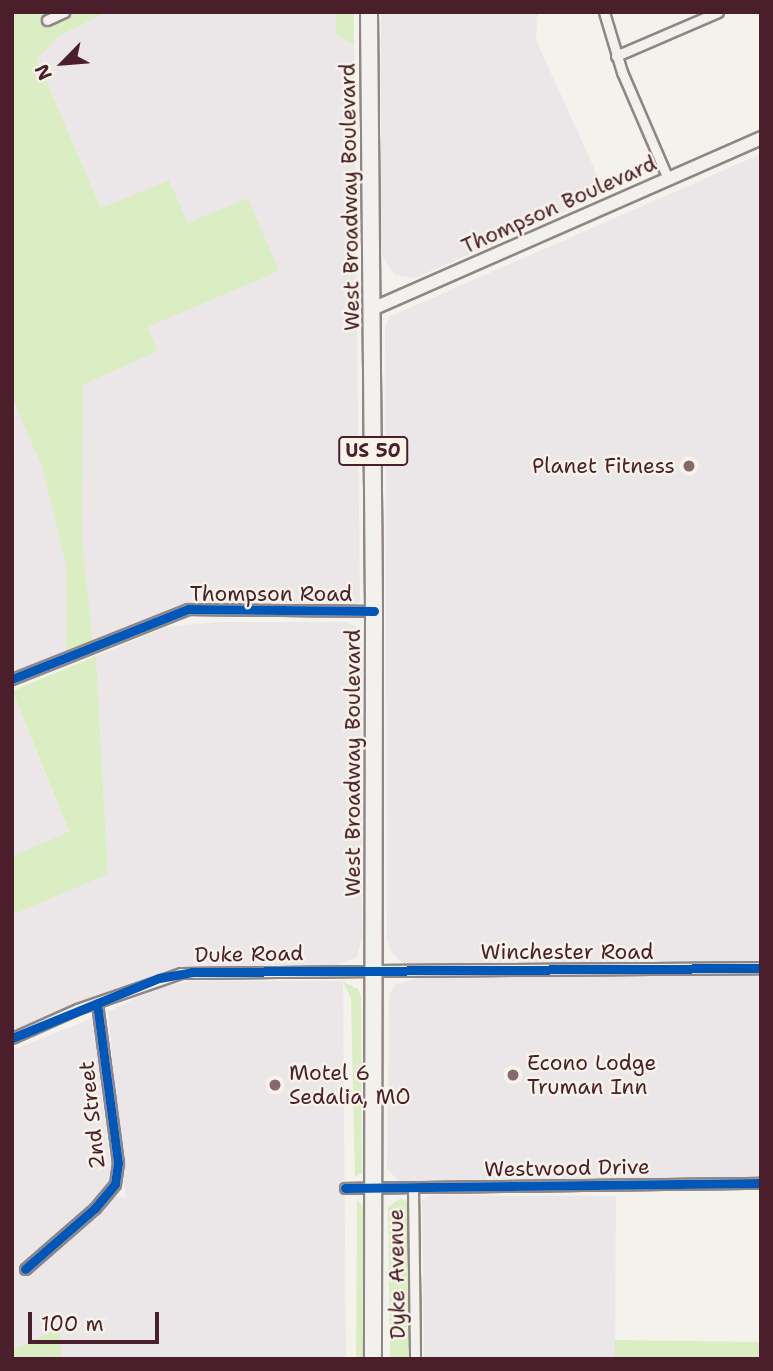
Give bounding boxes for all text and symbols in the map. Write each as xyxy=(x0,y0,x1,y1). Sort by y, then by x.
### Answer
north arrow xyxy=(28,28,98,98)
text: N xyxy=(29,60,58,84)
street label: West Broadway Boulevard xyxy=(335,63,365,331)
street label: Thompson Boulevard xyxy=(458,151,660,259)
road number: US 50 xyxy=(338,436,408,466)
place label: Planet Fitness xyxy=(532,453,675,479)
marker: Planet Fitness xyxy=(681,458,697,474)
street label: Thompson Road xyxy=(190,581,352,607)
street label: West Broadway Boulevard xyxy=(340,629,366,897)
street label: Winchester Road xyxy=(481,939,653,965)
street label: Duke Road xyxy=(194,940,304,968)
place label: Econo Lodge Truman Inn xyxy=(527,1050,657,1100)
street label: 2nd Street xyxy=(74,1060,110,1170)
place label: Motel 6 Sedalia, MO xyxy=(289,1060,411,1110)
marker: Econo Lodge Truman Inn xyxy=(505,1067,521,1083)
marker: Motel 6 Sedalia, MO xyxy=(267,1077,283,1093)
street label: Westwood Drive xyxy=(484,1154,650,1182)
street label: Dyke Avenue xyxy=(383,1209,411,1339)
scale bar xyxy=(32,1298,163,1342)
text: 100 m xyxy=(41,1310,104,1338)

